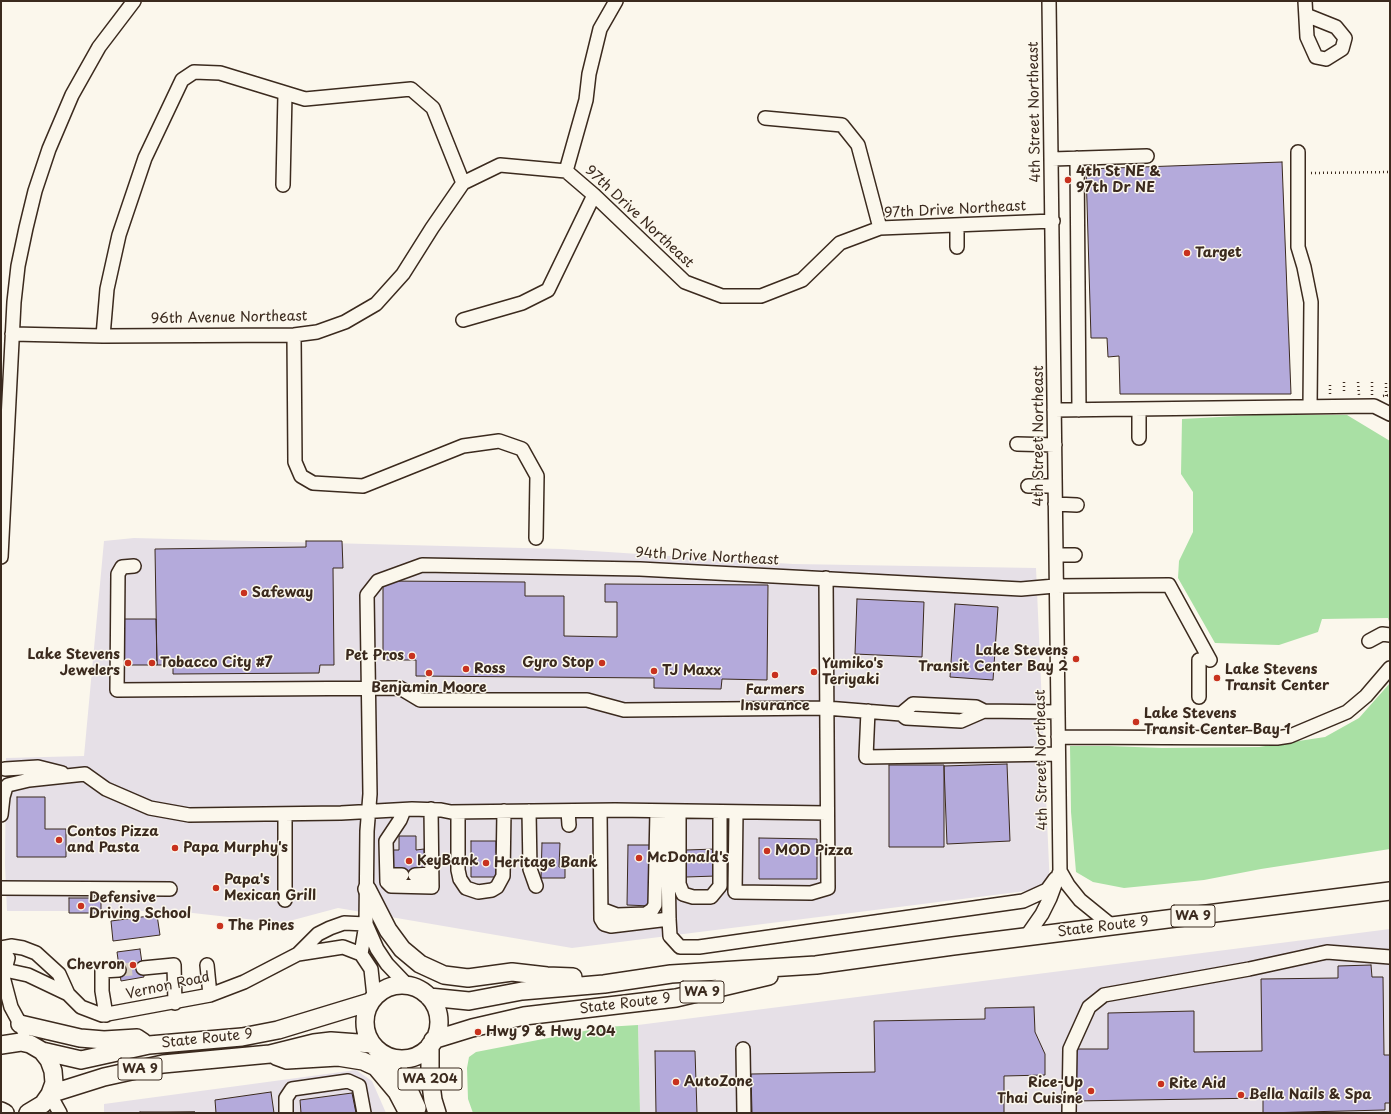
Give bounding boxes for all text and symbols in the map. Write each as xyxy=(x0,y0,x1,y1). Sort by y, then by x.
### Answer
street label: 4th Street Northeast xyxy=(1025,41,1045,183)
street label: 97th Drive Northeast xyxy=(581,162,697,272)
place label: 4th St NE & 97th Dr NE xyxy=(1076,164,1161,196)
marker: 4th St NE & 97th Dr NE xyxy=(1063,175,1073,185)
street label: 97th Drive Northeast xyxy=(884,198,1026,222)
place label: Target xyxy=(1195,245,1242,261)
marker: Target xyxy=(1182,248,1192,258)
street label: 96th Avenue Northeast xyxy=(151,308,307,328)
street label: 4th Street Northeast xyxy=(1031,365,1047,507)
street label: 94th Drive Northeast xyxy=(635,545,779,569)
place label: Safeway xyxy=(252,585,313,601)
marker: Safeway xyxy=(239,588,249,598)
place label: Lake Stevens Transit Center Bay 2 xyxy=(918,643,1068,676)
place label: Lake Stevens Jewelers xyxy=(28,647,120,680)
place label: Pet Pros xyxy=(345,648,404,664)
marker: Pet Pros xyxy=(407,651,417,661)
marker: Lake Stevens Transit Center Bay 2 xyxy=(1071,654,1081,664)
place label: Tobacco City #7 xyxy=(160,655,272,671)
place label: Gyro Stop xyxy=(522,655,594,671)
place label: Yumiko's Teriyaki xyxy=(822,656,883,688)
marker: Lake Stevens Jewelers xyxy=(123,658,133,668)
marker: Tobacco City #7 xyxy=(147,658,157,668)
marker: Gyro Stop xyxy=(597,658,607,668)
place label: Ross xyxy=(474,661,505,677)
place label: Lake Stevens Transit Center xyxy=(1225,662,1329,694)
place label: TJ Maxx xyxy=(662,663,721,679)
marker: Ross xyxy=(461,664,471,674)
marker: TJ Maxx xyxy=(649,666,659,676)
marker: Yumiko's Teriyaki xyxy=(809,667,819,677)
marker: Benjamin Moore xyxy=(424,668,434,678)
marker: Farmers Insurance xyxy=(770,670,780,680)
marker: Lake Stevens Transit Center xyxy=(1212,673,1222,683)
place label: Benjamin Moore xyxy=(371,680,487,696)
place label: Farmers Insurance xyxy=(740,682,810,714)
street label: 4th Street Northeast xyxy=(1032,689,1052,831)
place label: Lake Stevens Transit Center Bay 1 xyxy=(1144,706,1291,738)
marker: Lake Stevens Transit Center Bay 1 xyxy=(1131,717,1141,727)
place label: Contos Pizza and Pasta xyxy=(67,824,159,856)
marker: Contos Pizza and Pasta xyxy=(54,835,64,845)
place label: Papa Murphy's xyxy=(183,840,288,856)
marker: Papa Murphy's xyxy=(170,843,180,853)
place label: MOD Pizza xyxy=(775,843,853,859)
marker: MOD Pizza xyxy=(762,846,772,856)
place label: McDonald's xyxy=(647,850,729,866)
place label: KeyBank xyxy=(417,853,478,869)
marker: McDonald's xyxy=(634,853,644,863)
place label: Heritage Bank xyxy=(494,855,598,871)
marker: KeyBank xyxy=(404,856,414,866)
marker: Heritage Bank xyxy=(481,858,491,868)
place label: Papa's Mexican Grill xyxy=(224,872,316,904)
marker: Papa's Mexican Grill xyxy=(211,883,221,893)
place label: Defensive Driving School xyxy=(89,890,191,922)
marker: Defensive Driving School xyxy=(76,901,86,911)
road number: WA 9 xyxy=(1171,905,1215,927)
street label: State Route 9 xyxy=(1056,913,1150,941)
place label: The Pines xyxy=(228,918,294,934)
marker: The Pines xyxy=(215,921,225,931)
place label: Chevron xyxy=(67,957,125,973)
marker: Chevron xyxy=(128,960,138,970)
street label: Vernon Road xyxy=(124,969,212,1003)
road number: WA 9 xyxy=(680,981,724,1003)
street label: State Route 9 xyxy=(578,990,672,1018)
place label: Hwy 9 & Hwy 204 xyxy=(486,1024,616,1040)
street label: State Route 9 xyxy=(160,1026,254,1052)
marker: Hwy 9 & Hwy 204 xyxy=(473,1027,483,1037)
road number: WA 9 xyxy=(118,1058,162,1080)
road number: WA 204 xyxy=(398,1068,462,1090)
place label: AutoZone xyxy=(684,1074,753,1090)
place label: Rice-Up Thai Cuisine xyxy=(997,1075,1083,1108)
place label: Rite Aid xyxy=(1169,1076,1226,1092)
marker: AutoZone xyxy=(671,1077,681,1087)
marker: Rite Aid xyxy=(1156,1079,1166,1089)
marker: Rice-Up Thai Cuisine xyxy=(1086,1086,1096,1096)
place label: Bella Nails & Spa xyxy=(1249,1087,1372,1103)
marker: Bella Nails & Spa xyxy=(1236,1090,1246,1100)

